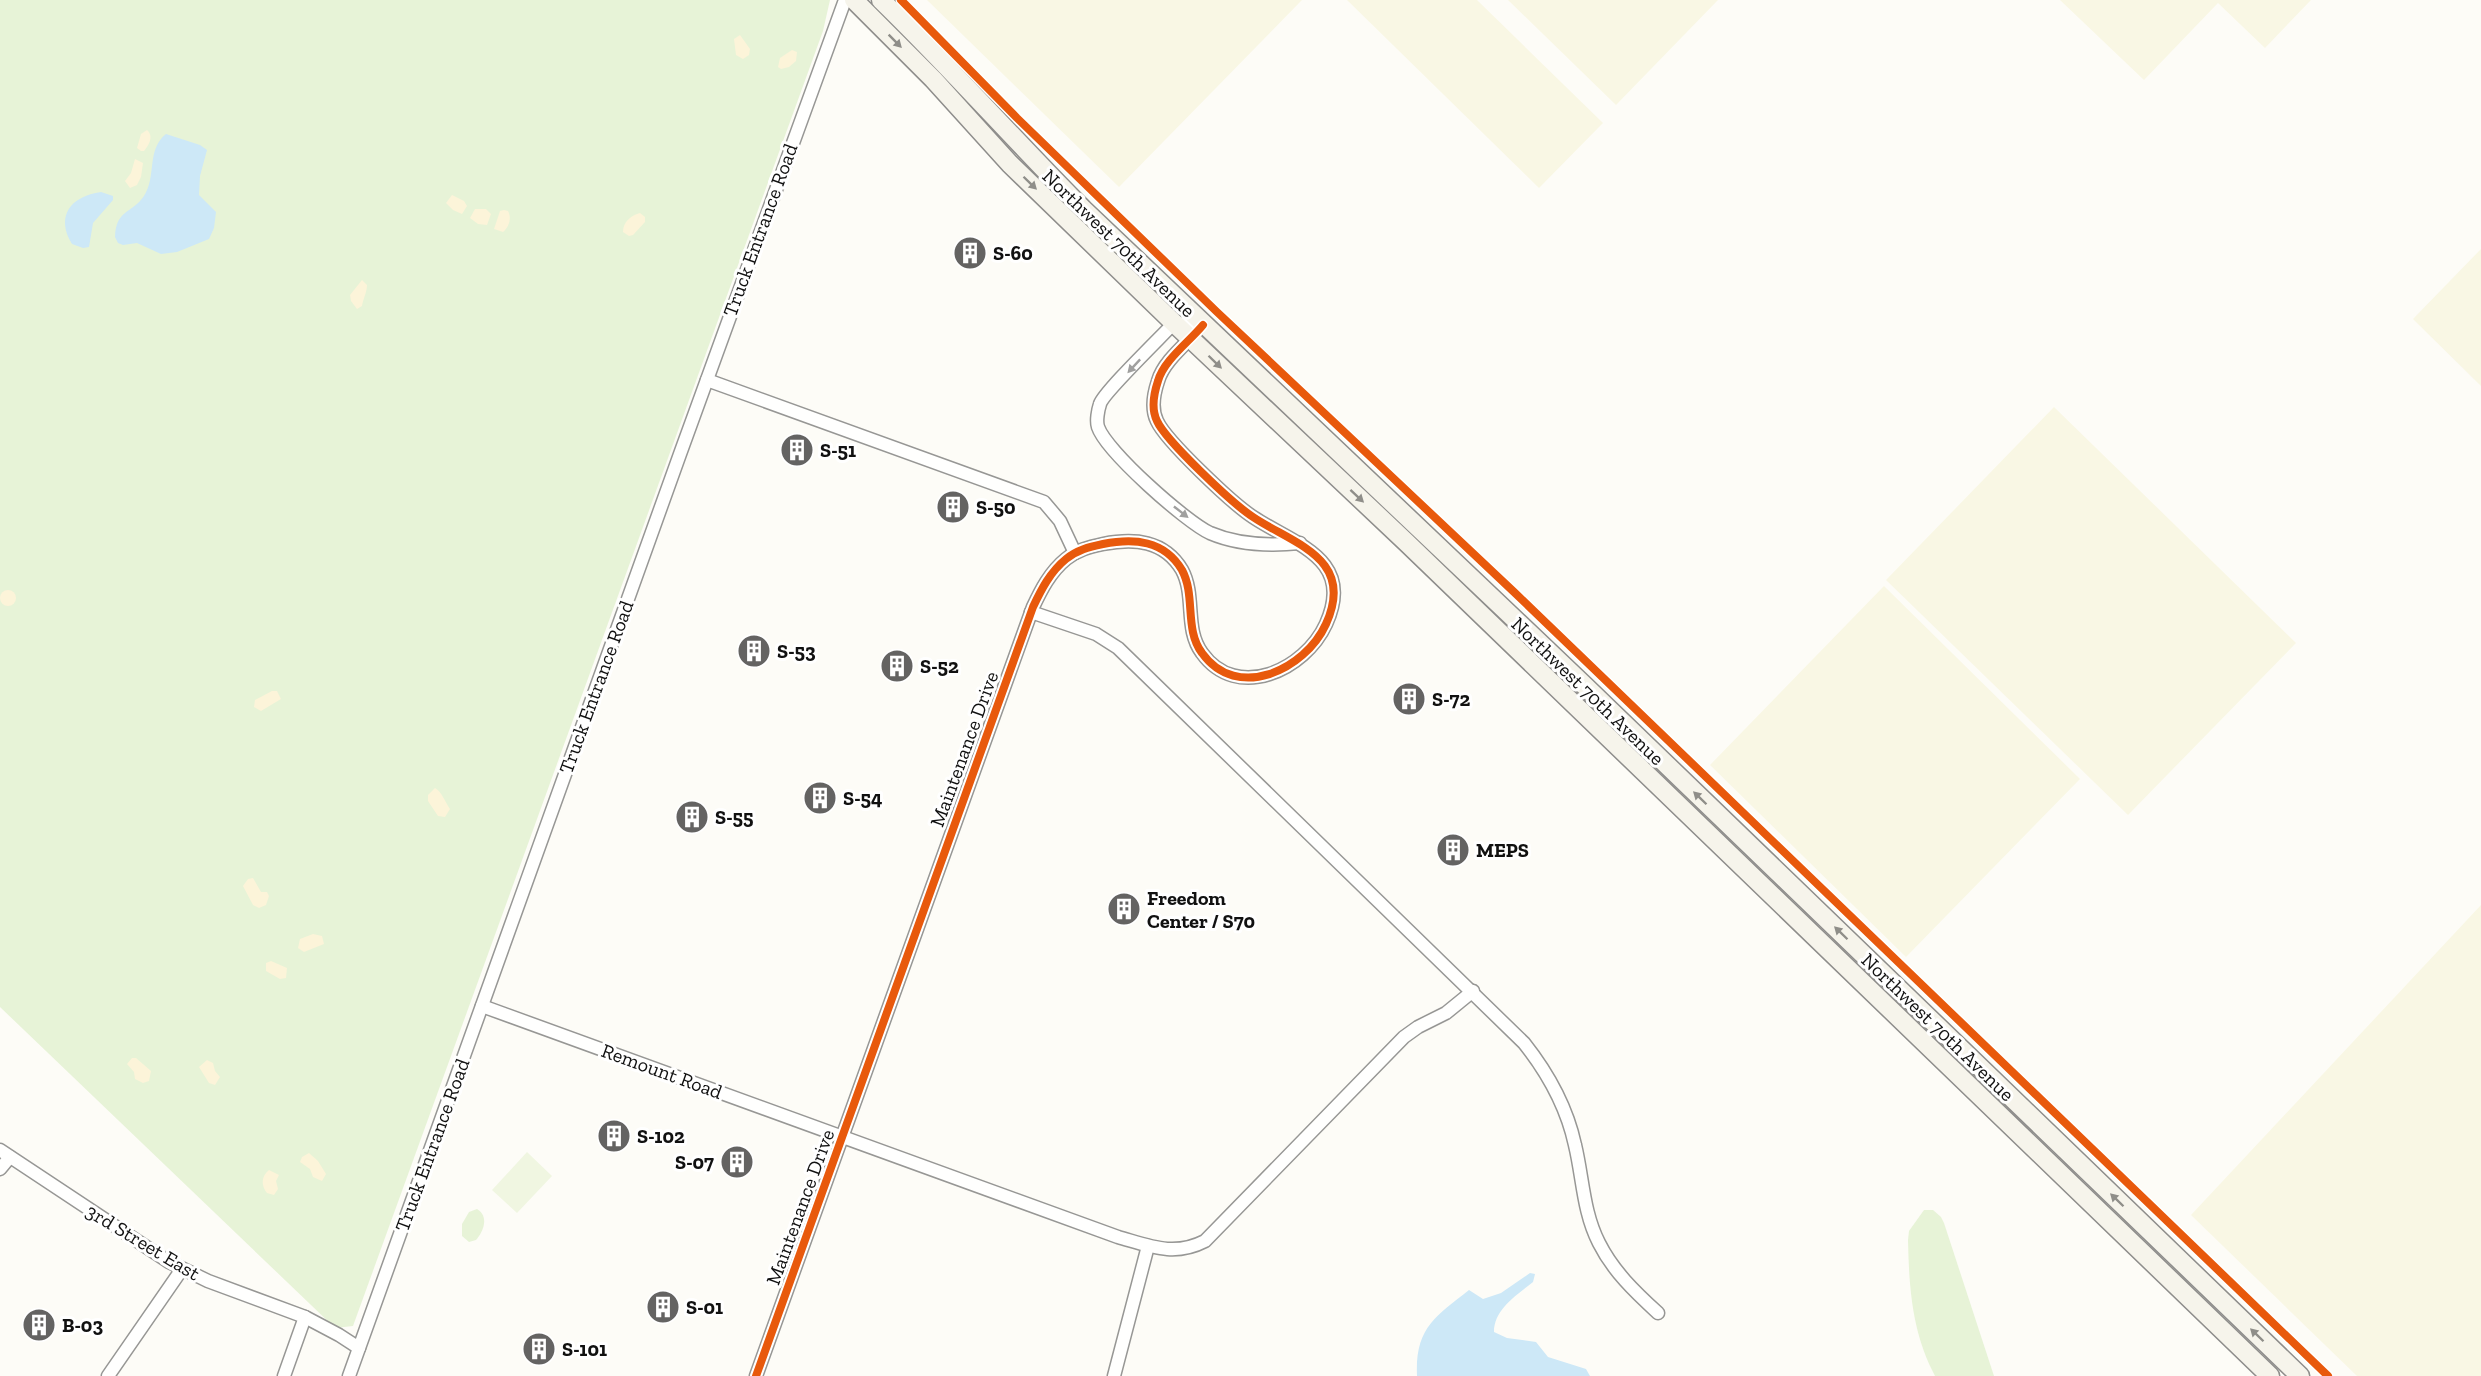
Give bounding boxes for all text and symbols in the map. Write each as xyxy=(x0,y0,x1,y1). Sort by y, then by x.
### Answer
one-way arrow xyxy=(888,34,902,48)
street label: Truck Entrance Road xyxy=(718,140,802,320)
street label: Northwest 70th Avenue xyxy=(1038,164,1200,322)
one-way arrow xyxy=(1022,176,1037,190)
building icon: S-60 xyxy=(952,235,988,271)
place label: S-60 xyxy=(993,241,1033,265)
one-way arrow xyxy=(1208,355,1223,369)
one-way arrow xyxy=(1128,358,1141,373)
building icon: S-51 xyxy=(779,432,815,468)
place label: S-51 xyxy=(820,438,856,462)
building icon: S-50 xyxy=(935,489,971,525)
one-way arrow xyxy=(1349,489,1364,502)
place label: S-50 xyxy=(976,495,1016,519)
one-way arrow xyxy=(1174,506,1189,518)
street label: Truck Entrance Road xyxy=(554,597,638,777)
street label: Northwest 70th Avenue xyxy=(1507,612,1669,770)
building icon: S-53 xyxy=(736,633,772,669)
place label: S-53 xyxy=(777,639,816,663)
building icon: S-52 xyxy=(879,648,915,684)
place label: S-52 xyxy=(920,654,959,678)
street label: Maintenance Drive xyxy=(925,668,1003,830)
building icon: S-72 xyxy=(1391,681,1427,717)
place label: S-72 xyxy=(1432,687,1470,711)
building icon: S-54 xyxy=(802,780,838,816)
place label: S-54 xyxy=(843,786,882,810)
one-way arrow xyxy=(1693,791,1708,805)
building icon: S-55 xyxy=(674,799,710,835)
place label: S-55 xyxy=(715,805,753,829)
building icon: MEPS xyxy=(1435,832,1471,868)
place label: MEPS xyxy=(1476,838,1529,862)
place label: Freedom Center / S70 xyxy=(1147,886,1255,933)
building icon: Freedom Center / S70 xyxy=(1106,891,1142,927)
one-way arrow xyxy=(1834,927,1848,941)
street label: Northwest 70th Avenue xyxy=(1857,948,2019,1106)
street label: Remount Road xyxy=(598,1038,726,1104)
street label: Truck Entrance Road xyxy=(390,1055,474,1235)
building icon: S-102 xyxy=(596,1118,632,1154)
place label: S-102 xyxy=(637,1124,685,1148)
street label: Maintenance Drive xyxy=(761,1126,839,1288)
building icon: S-07 xyxy=(719,1144,755,1180)
place label: S-07 xyxy=(675,1150,714,1174)
one-way arrow xyxy=(2110,1194,2124,1208)
street label: 3rd Street East xyxy=(82,1199,205,1286)
building icon: S-01 xyxy=(645,1289,681,1325)
place label: S-01 xyxy=(686,1295,723,1319)
building icon: B-03 xyxy=(21,1307,57,1343)
place label: B-03 xyxy=(62,1313,103,1337)
one-way arrow xyxy=(2251,1329,2265,1343)
building icon: S-101 xyxy=(521,1331,557,1367)
place label: S-101 xyxy=(562,1337,607,1361)

